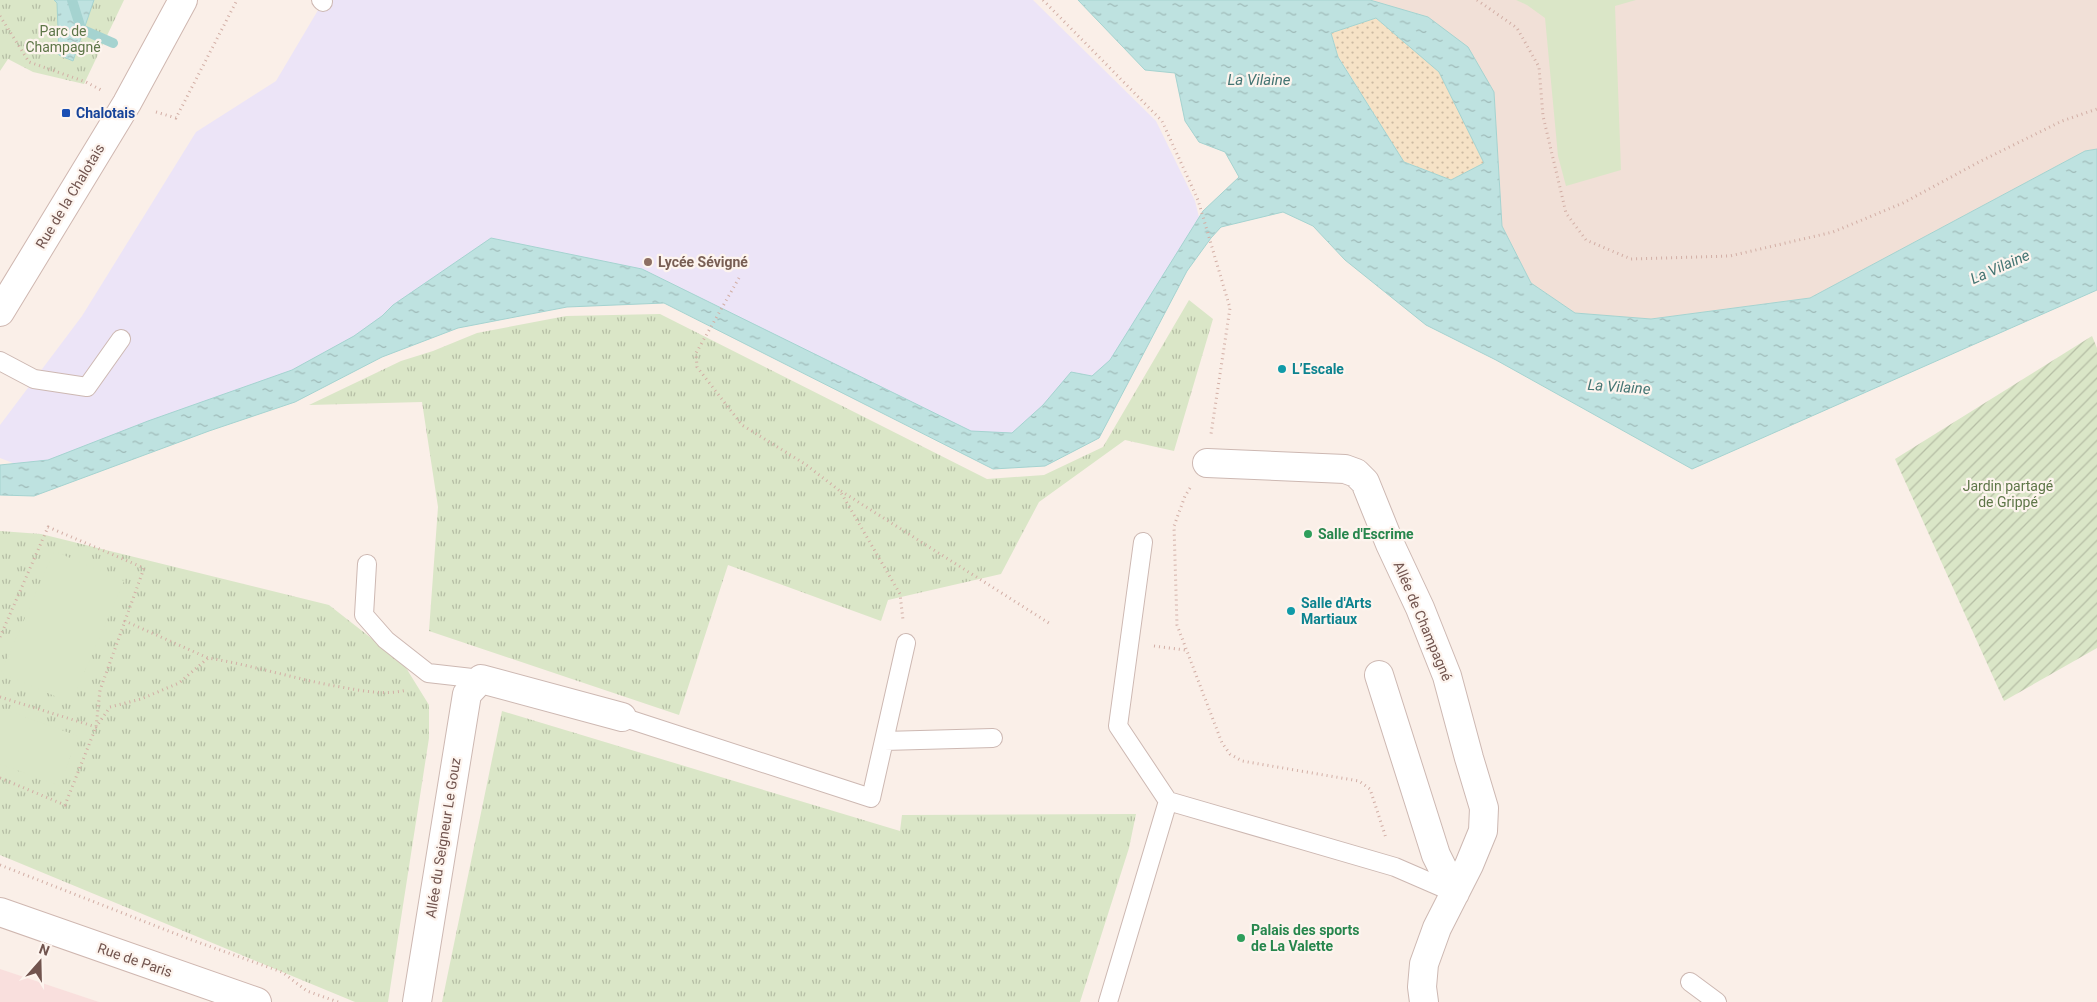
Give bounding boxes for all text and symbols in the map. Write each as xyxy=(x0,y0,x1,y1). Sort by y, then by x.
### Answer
park label: Parc de Champagné xyxy=(25,23,101,55)
water label: La Vilaine xyxy=(1228,71,1291,89)
place label: Chalotais xyxy=(76,105,135,121)
marker: Chalotais xyxy=(60,107,72,119)
street label: Rue de la Chalotais xyxy=(32,141,108,251)
water label: La Vilaine xyxy=(1968,246,2033,288)
place label: Lycée Sévigné xyxy=(658,254,748,270)
marker: Lycée Sévigné xyxy=(642,256,654,268)
place label: L’Escale xyxy=(1292,361,1344,377)
marker: L’Escale xyxy=(1276,363,1288,375)
water label: La Vilaine xyxy=(1587,376,1651,398)
park label: Jardin partagé de Grippé xyxy=(1963,478,2053,510)
place label: Salle d'Escrime xyxy=(1318,526,1414,542)
marker: Salle d'Escrime xyxy=(1302,528,1314,540)
street label: Allée de Champagné xyxy=(1391,559,1455,683)
place label: Salle d'Arts Martiaux xyxy=(1301,595,1372,627)
marker: Salle d'Arts Martiaux xyxy=(1285,605,1297,617)
street label: Allée du Seigneur Le Gouz xyxy=(422,757,464,919)
place label: Palais des sports de La Valette xyxy=(1251,922,1360,954)
marker: Palais des sports de La Valette xyxy=(1235,932,1247,944)
north arrow xyxy=(15,937,65,987)
street label: Rue de Paris xyxy=(96,940,174,980)
text: N xyxy=(37,941,52,959)

